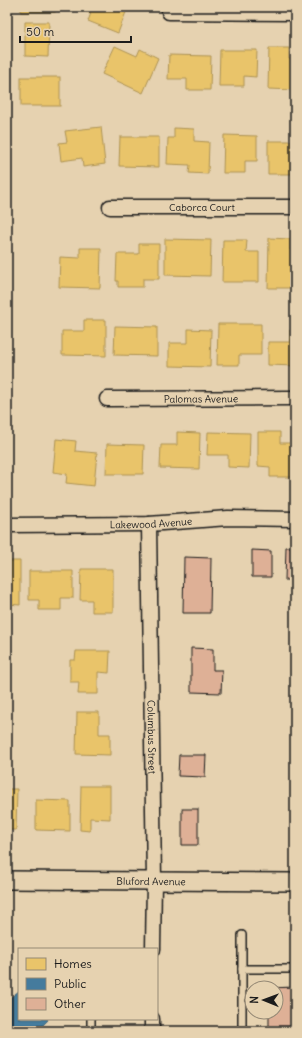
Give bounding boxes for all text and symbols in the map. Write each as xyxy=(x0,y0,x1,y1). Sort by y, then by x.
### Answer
scale bar xyxy=(20,18,131,44)
text: 50 m xyxy=(26,24,55,39)
street label: Caborca Court xyxy=(169,201,236,214)
street label: Palomas Avenue xyxy=(164,392,238,406)
street label: Lakewood Avenue xyxy=(110,515,193,531)
street label: Columbus Street xyxy=(144,700,159,775)
street label: Bluford Avenue xyxy=(116,875,186,888)
legend xyxy=(18,948,158,1020)
text: Homes xyxy=(54,956,92,971)
text: Public xyxy=(54,976,86,991)
north arrow xyxy=(244,980,284,1020)
text: Other xyxy=(54,996,86,1011)
text: N xyxy=(247,996,261,1004)

